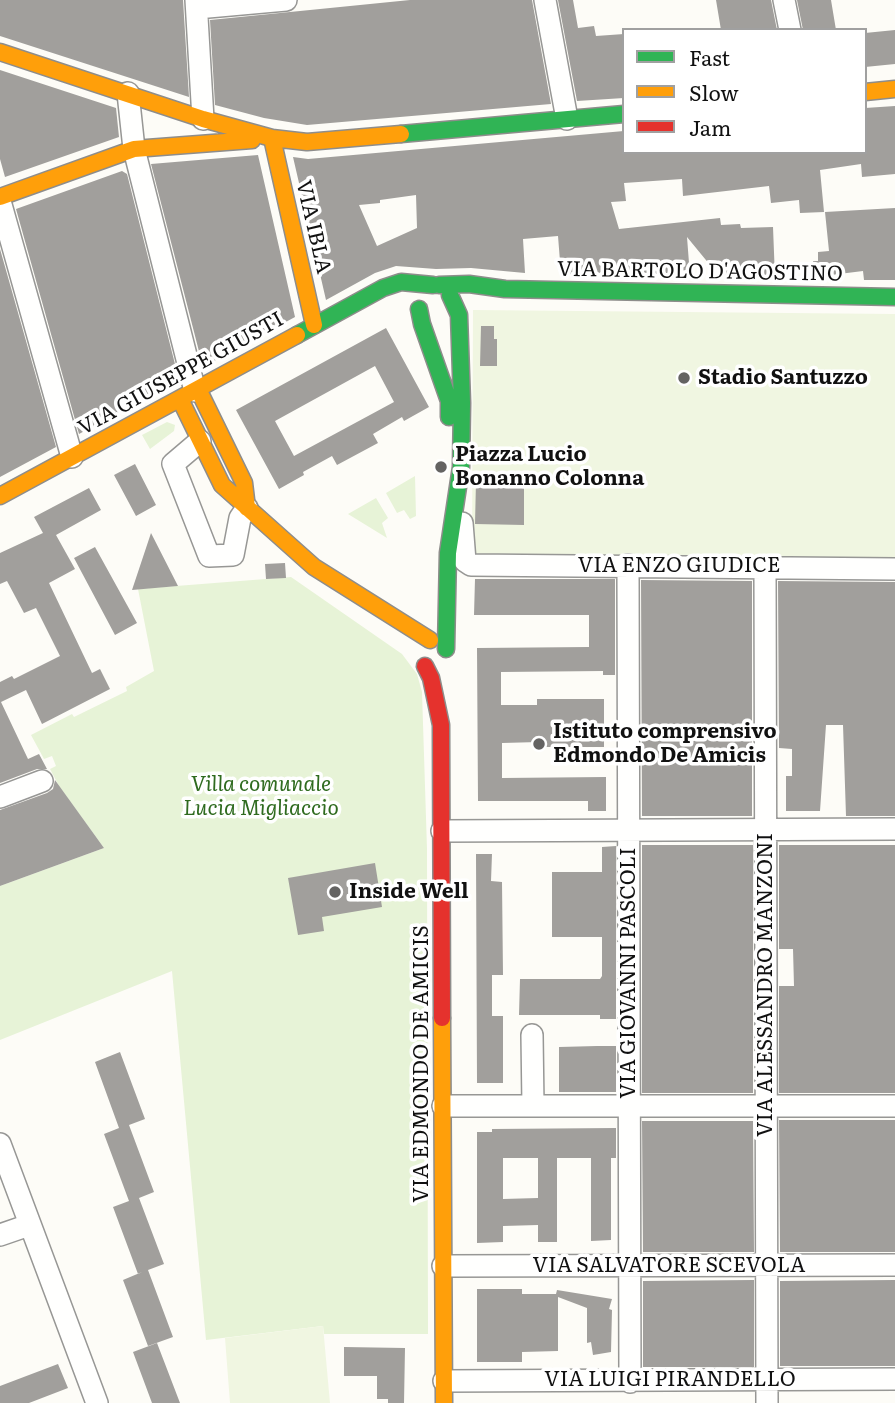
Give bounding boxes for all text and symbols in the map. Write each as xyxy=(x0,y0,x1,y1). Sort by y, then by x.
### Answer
legend xyxy=(622,28,867,154)
text: Fast xyxy=(689,41,730,72)
text: Slow xyxy=(689,76,739,107)
text: Jam xyxy=(689,111,731,142)
street label: VIA IBLA xyxy=(290,178,336,276)
street label: VIA BARTOLO D'AGOSTINO xyxy=(557,257,843,287)
street label: VIA GIUSEPPE GIUSTI xyxy=(74,307,288,441)
place label: Stadio Santuzzo xyxy=(698,365,868,391)
marker: Stadio Santuzzo xyxy=(676,370,692,386)
place label: Piazza Lucio Bonanno Colonna xyxy=(455,442,644,492)
marker: Piazza Lucio Bonanno Colonna xyxy=(433,459,449,475)
street label: VIA ENZO GIUDICE xyxy=(578,553,780,579)
place label: Istituto comprensivo Edmondo De Amicis xyxy=(553,719,777,769)
marker: Istituto comprensivo Edmondo De Amicis xyxy=(531,736,547,752)
park label: Villa comunale Lucia Migliaccio xyxy=(183,772,339,822)
street label: VIA ALESSANDRO MANZONI xyxy=(753,833,779,1137)
street label: VIA GIOVANNI PASCOLI xyxy=(616,847,642,1099)
place label: Inside Well xyxy=(349,879,469,905)
marker: Inside Well xyxy=(327,884,343,900)
street label: VIA EDMONDO DE AMICIS xyxy=(409,925,435,1203)
street label: VIA SALVATORE SCEVOLA xyxy=(533,1253,805,1279)
street label: VIA LUIGI PIRANDELLO xyxy=(544,1367,796,1393)

